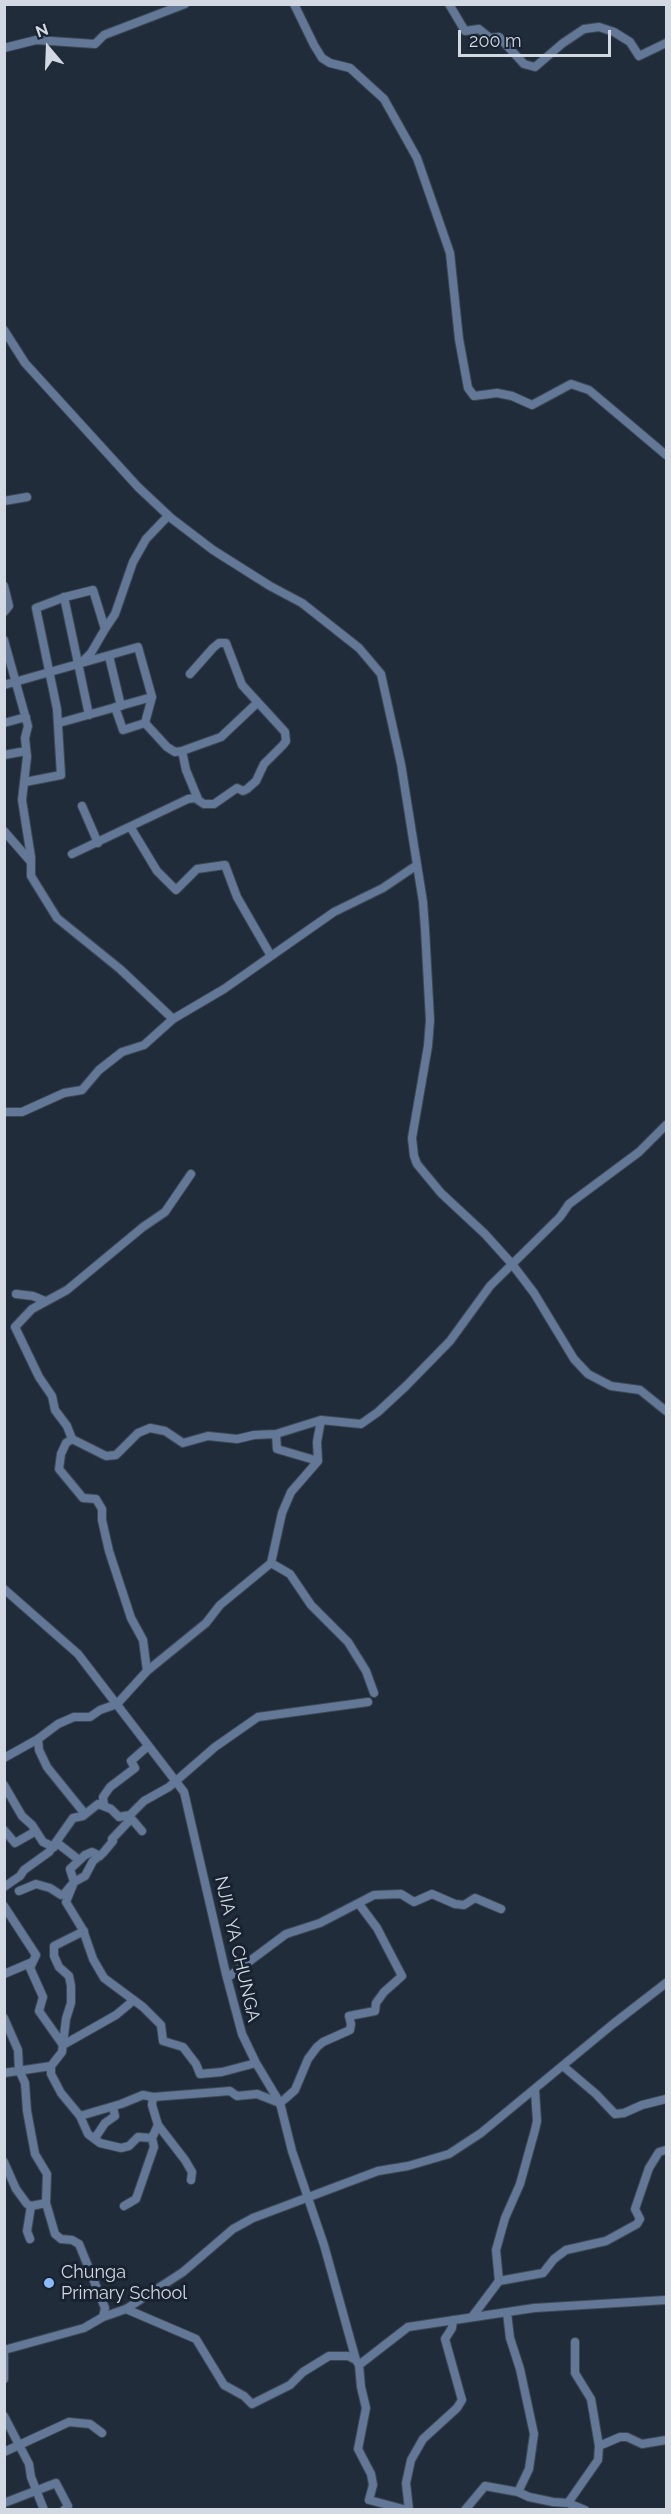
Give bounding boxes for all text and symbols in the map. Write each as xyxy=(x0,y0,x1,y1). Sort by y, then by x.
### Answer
north arrow xyxy=(18,18,78,78)
scale bar xyxy=(461,18,614,56)
text: N xyxy=(33,20,51,41)
text: 200 m xyxy=(469,30,522,51)
street label: NJIA YA CHUNGA xyxy=(210,1874,264,2024)
place label: Chunga Primary School xyxy=(61,2262,187,2304)
marker: Chunga Primary School xyxy=(42,2276,56,2290)

